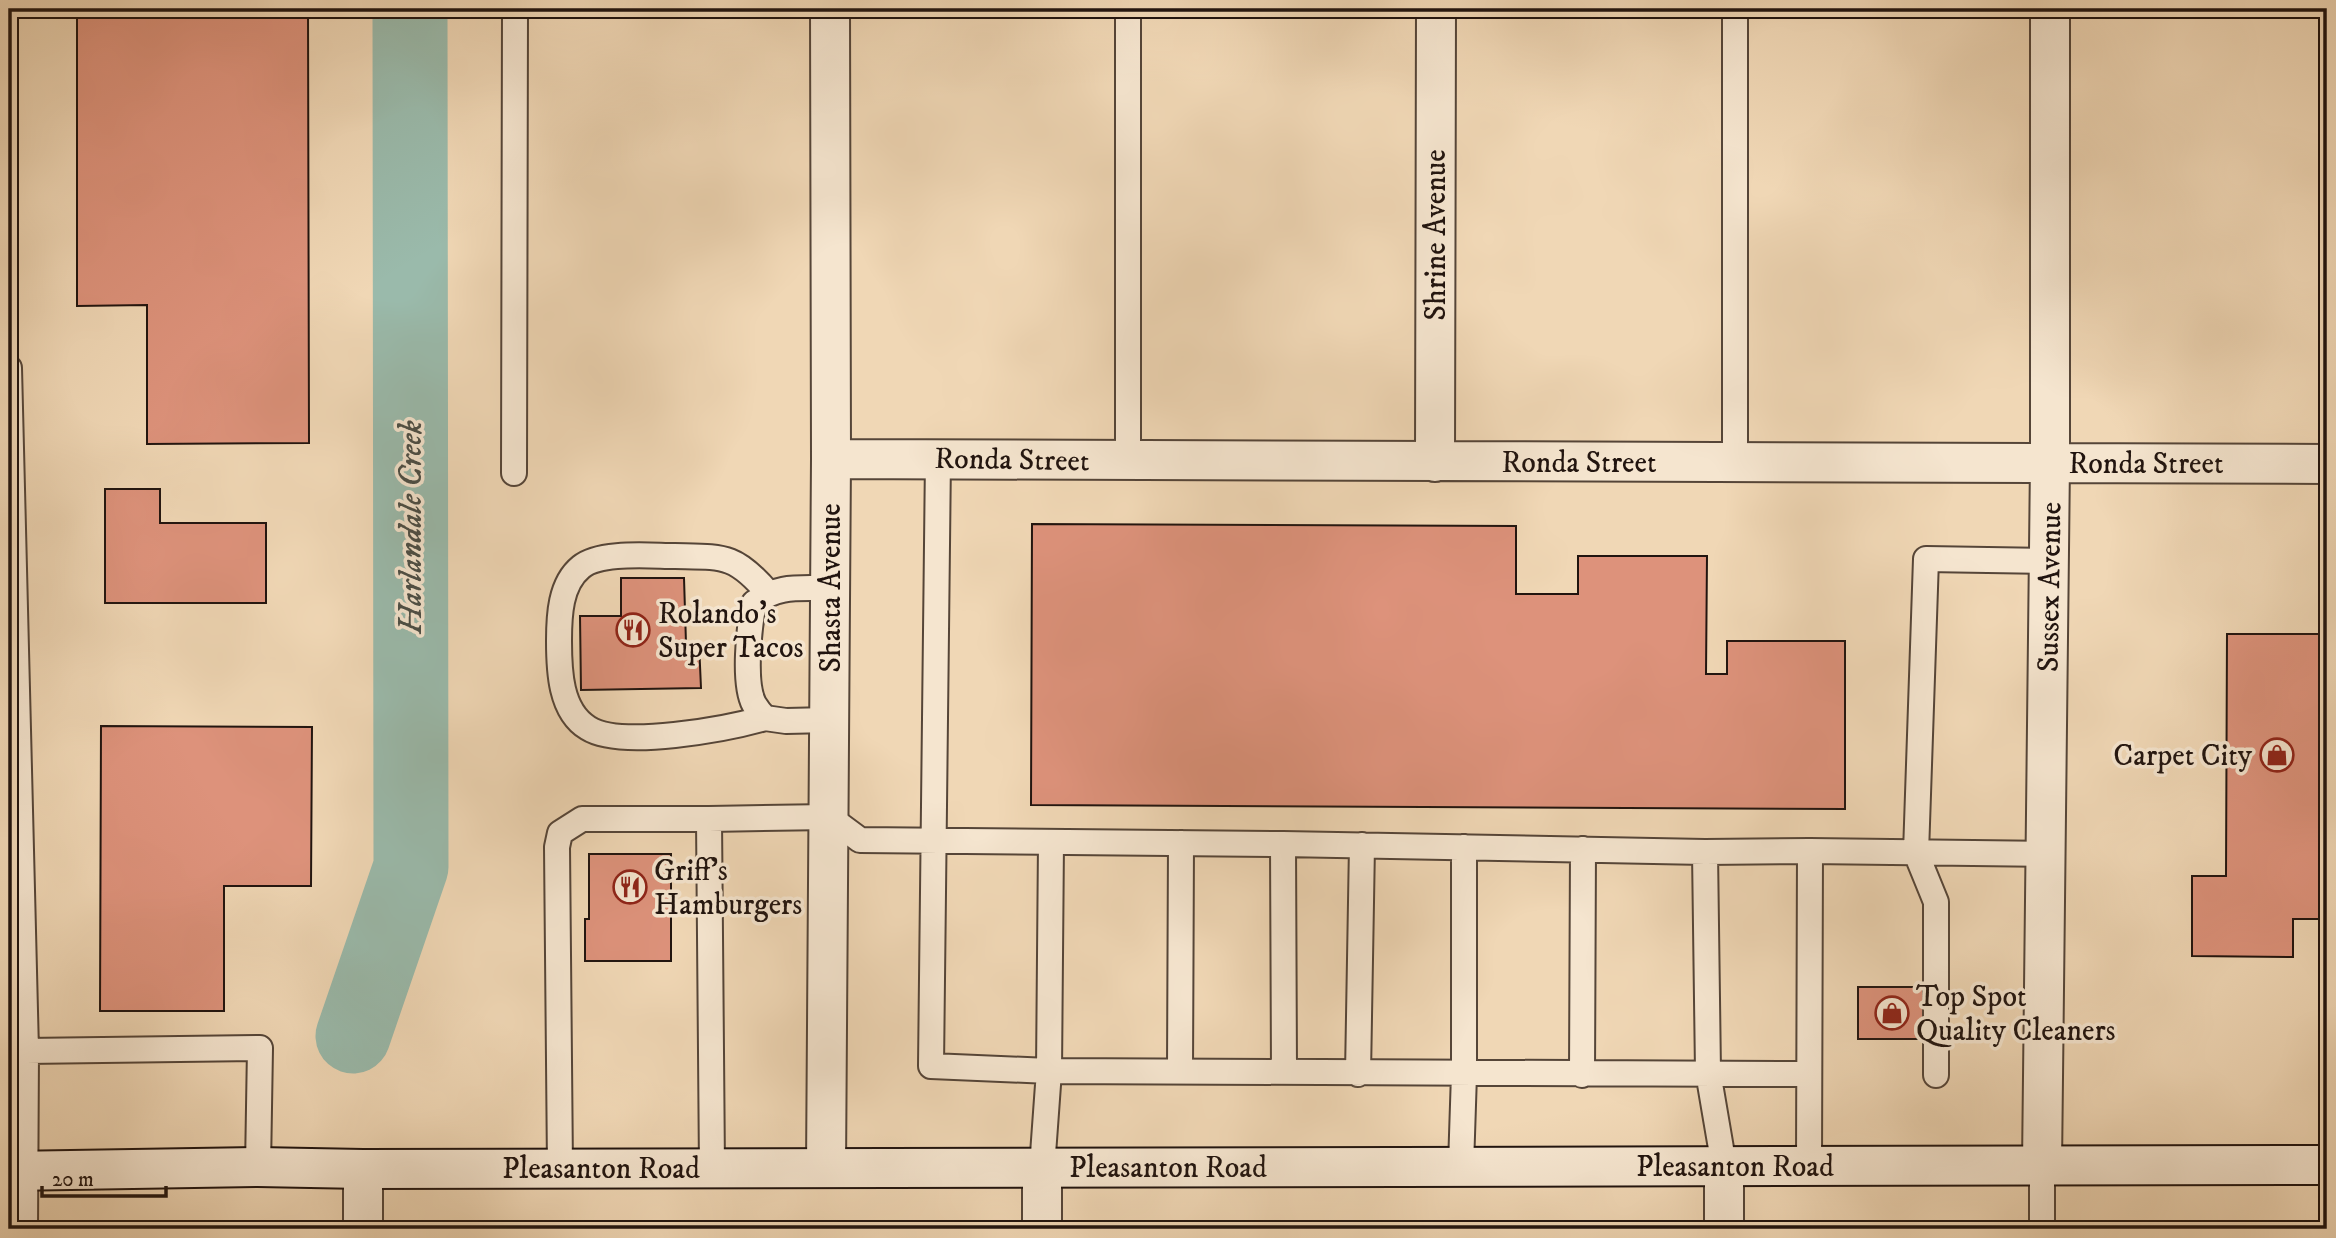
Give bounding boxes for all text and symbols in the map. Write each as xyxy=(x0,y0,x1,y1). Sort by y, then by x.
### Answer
street label: Shrine Avenue xyxy=(1418,149,1455,321)
water label: Harlandale Creek xyxy=(392,420,432,635)
street label: Ronda Street xyxy=(934,441,1090,480)
street label: Ronda Street xyxy=(1501,445,1657,482)
street label: Ronda Street xyxy=(2068,446,2224,483)
street label: Sussex Avenue xyxy=(2031,502,2070,673)
street label: Shasta Avenue xyxy=(813,503,850,673)
place label: Rolando's Super Tacos xyxy=(658,596,804,667)
restaurant icon: Rolando's Super Tacos xyxy=(614,611,652,649)
shop icon: Carpet City xyxy=(2258,736,2296,774)
place label: Carpet City xyxy=(2113,738,2253,775)
place label: Griff's Hamburgers xyxy=(654,853,802,924)
restaurant icon: Griff's Hamburgers xyxy=(611,868,649,906)
place label: Top Spot Quality Cleaners xyxy=(1916,979,2116,1050)
shop icon: Top Spot Quality Cleaners xyxy=(1873,994,1911,1032)
street label: Pleasanton Road xyxy=(1636,1149,1834,1186)
street label: Pleasanton Road xyxy=(1069,1150,1267,1187)
street label: Pleasanton Road xyxy=(502,1151,700,1188)
scale bar xyxy=(42,1154,166,1198)
text: 20 m xyxy=(52,1167,94,1193)

